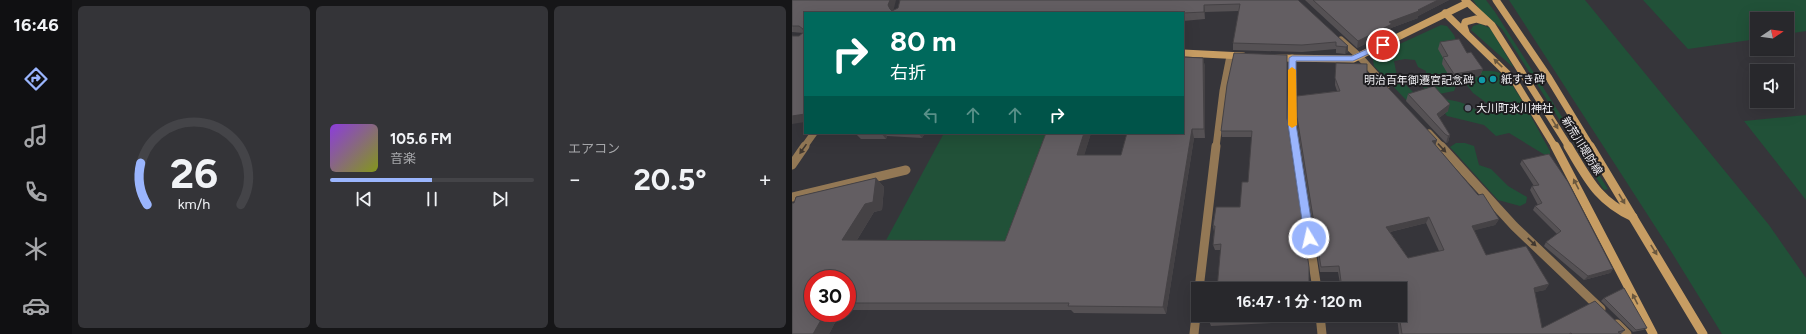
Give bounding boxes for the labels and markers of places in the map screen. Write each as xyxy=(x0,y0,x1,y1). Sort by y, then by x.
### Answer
pin xyxy=(1366,28,1400,62)
place label: 紙すき碑 xyxy=(1501,73,1545,86)
place label: 明治百年御遷宮記念碑 xyxy=(1364,74,1474,87)
marker: 紙すき碑 xyxy=(1488,74,1498,84)
marker: 明治百年御遷宮記念碑 xyxy=(1477,75,1487,85)
place label: 大川町氷川神社 xyxy=(1476,102,1553,115)
marker: 大川町氷川神社 xyxy=(1463,103,1473,113)

